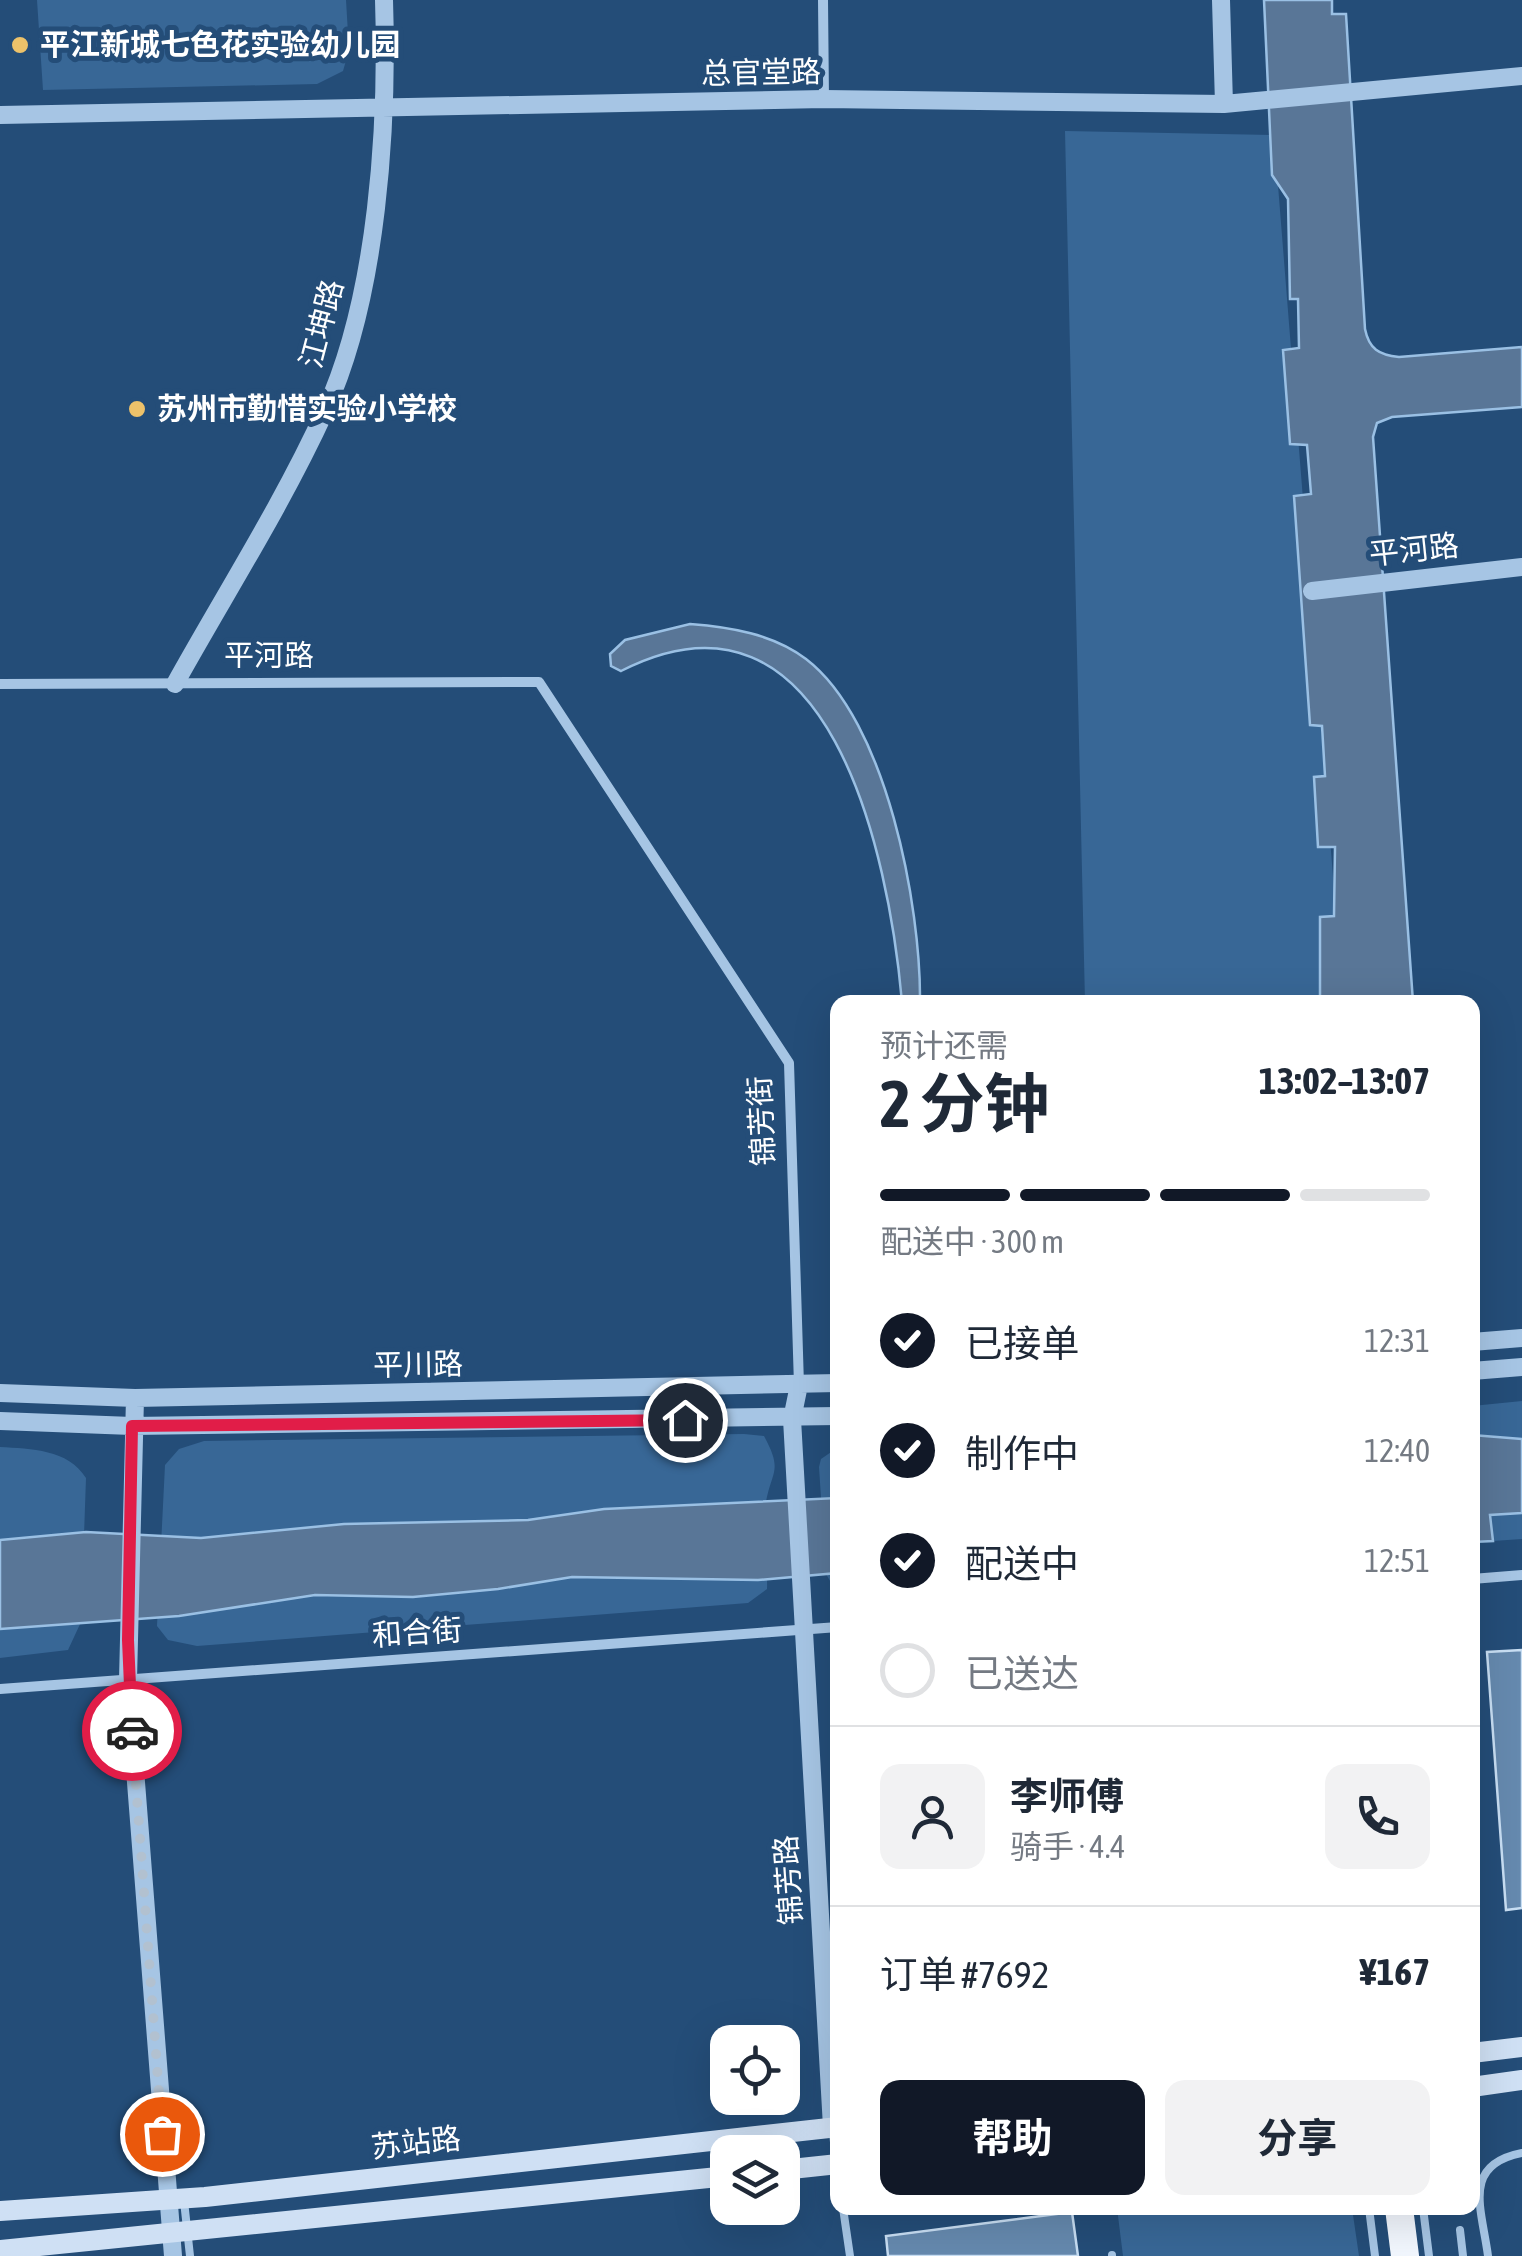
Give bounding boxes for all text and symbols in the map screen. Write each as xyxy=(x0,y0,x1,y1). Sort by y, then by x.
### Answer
place label: 平江新城七色花实验幼儿园 xyxy=(40,27,400,61)
marker: 平江新城七色花实验幼儿园 xyxy=(9,34,31,56)
street label: 总官堂路 xyxy=(701,54,821,90)
street label: 江坤路 xyxy=(293,276,349,372)
place label: 苏州市勤惜实验小学校 xyxy=(157,391,457,425)
marker: 苏州市勤惜实验小学校 xyxy=(126,398,148,420)
street label: 平河路 xyxy=(1367,527,1460,571)
street label: 平河路 xyxy=(224,638,314,672)
text: 预计还需 xyxy=(880,1027,1008,1064)
text: 13:02–13:07 xyxy=(1259,1059,1430,1102)
text: 2 分钟 xyxy=(880,1066,1049,1141)
street label: 锦芳街 xyxy=(742,1075,780,1167)
text: 配送中 · 300 m xyxy=(880,1223,1064,1260)
icon: check xyxy=(880,1313,935,1368)
text: 已接单 xyxy=(965,1322,1079,1365)
text: 12:31 xyxy=(1364,1322,1430,1359)
street label: 平川路 xyxy=(373,1346,463,1382)
pin xyxy=(643,1378,728,1463)
icon: home xyxy=(658,1393,713,1448)
icon: check xyxy=(880,1423,935,1478)
text: 制作中 xyxy=(965,1432,1079,1475)
text: 12:40 xyxy=(1364,1432,1430,1469)
icon: check xyxy=(880,1533,935,1588)
text: 配送中 xyxy=(965,1542,1079,1585)
text: 12:51 xyxy=(1364,1542,1430,1579)
street label: 和合街 xyxy=(371,1612,463,1652)
text: 已送达 xyxy=(965,1652,1079,1695)
courier xyxy=(82,1681,182,1781)
icon: car xyxy=(105,1704,160,1759)
button: person xyxy=(880,1764,985,1869)
button: phone xyxy=(1325,1764,1430,1869)
text: 李师傅 xyxy=(1010,1775,1124,1818)
text: 骑手 · 4.4 xyxy=(1010,1828,1125,1865)
street label: 锦芳路 xyxy=(768,1834,808,1926)
text: ¥167 xyxy=(1360,1950,1430,1993)
text: 订单 #7692 xyxy=(880,1953,1049,1996)
map controls xyxy=(710,2025,800,2225)
button: locate xyxy=(710,2025,800,2115)
button: 帮助 xyxy=(880,2080,1145,2195)
button: 分享 xyxy=(1165,2080,1430,2195)
pin xyxy=(120,2092,205,2177)
icon: bag xyxy=(135,2107,190,2162)
street label: 苏站路 xyxy=(369,2120,462,2164)
button: layers xyxy=(710,2135,800,2225)

